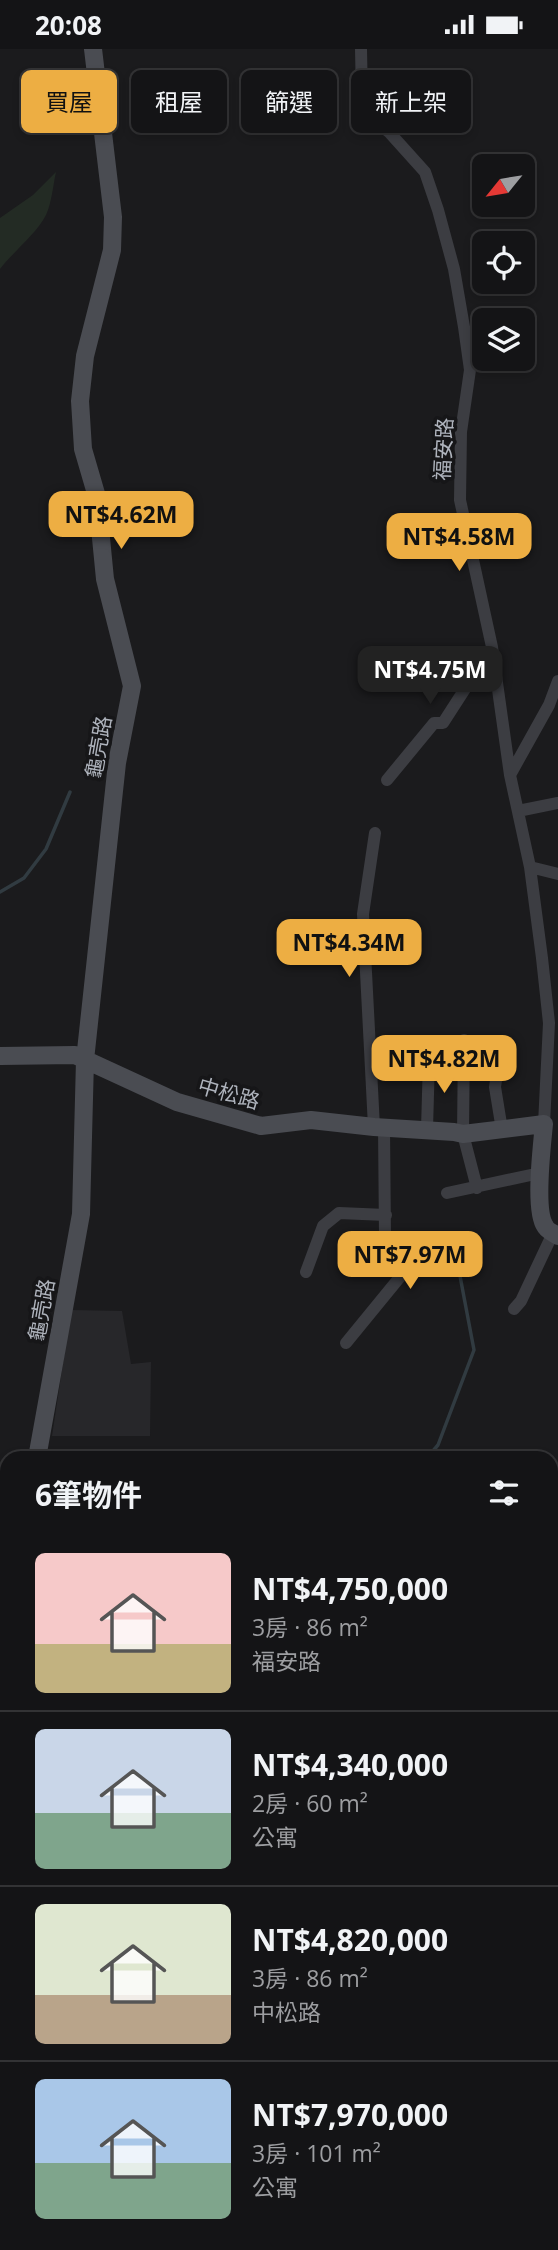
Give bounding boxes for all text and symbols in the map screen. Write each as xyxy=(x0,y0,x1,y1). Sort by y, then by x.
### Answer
text: 20:08 xyxy=(35,7,102,43)
chip: 買屋 xyxy=(21,70,117,133)
chip: 租屋 xyxy=(131,70,227,133)
chip: 篩選 xyxy=(241,70,337,133)
chip: 新上架 xyxy=(351,70,471,133)
north arrow xyxy=(472,154,536,217)
map controls xyxy=(472,154,535,371)
button: locate xyxy=(472,231,535,294)
button: layers xyxy=(472,308,535,371)
street label: 福安路 xyxy=(427,417,459,481)
pin: NT$4.62M xyxy=(49,491,193,551)
text: NT$4.62M xyxy=(65,498,177,530)
pin: NT$4.58M xyxy=(387,513,531,573)
text: NT$4.58M xyxy=(403,520,515,552)
pin: NT$4.75M xyxy=(358,647,502,706)
text: NT$4.75M xyxy=(374,653,486,685)
street label: 龜壳路 xyxy=(79,714,117,780)
pin: NT$4.34M xyxy=(277,919,421,979)
text: NT$4.34M xyxy=(293,926,405,958)
pin: NT$4.82M xyxy=(372,1035,516,1095)
text: NT$4.82M xyxy=(388,1042,500,1074)
street label: 中松路 xyxy=(195,1071,263,1115)
pin: NT$7.97M xyxy=(338,1231,482,1291)
text: NT$7.97M xyxy=(354,1238,466,1270)
street label: 龜壳路 xyxy=(22,1277,60,1343)
text: 6筆物件 xyxy=(35,1474,142,1515)
icon: filters xyxy=(485,1474,523,1512)
text: NT$4,750,000 xyxy=(252,1568,448,1609)
icon: home xyxy=(91,1581,175,1665)
text: 3房 · 86 m² xyxy=(252,1611,368,1643)
text: 福安路 xyxy=(252,1645,321,1677)
text: NT$4,340,000 xyxy=(252,1744,448,1785)
icon: home xyxy=(91,1757,175,1841)
text: 2房 · 60 m² xyxy=(252,1787,368,1819)
text: 公寓 xyxy=(252,1821,298,1853)
text: NT$4,820,000 xyxy=(252,1919,448,1960)
icon: home xyxy=(91,1932,175,2016)
text: 3房 · 86 m² xyxy=(252,1962,368,1994)
text: 中松路 xyxy=(252,1996,321,2028)
text: NT$7,970,000 xyxy=(252,2094,448,2135)
icon: home xyxy=(91,2107,175,2191)
text: 3房 · 101 m² xyxy=(252,2137,381,2169)
text: 公寓 xyxy=(252,2171,298,2203)

